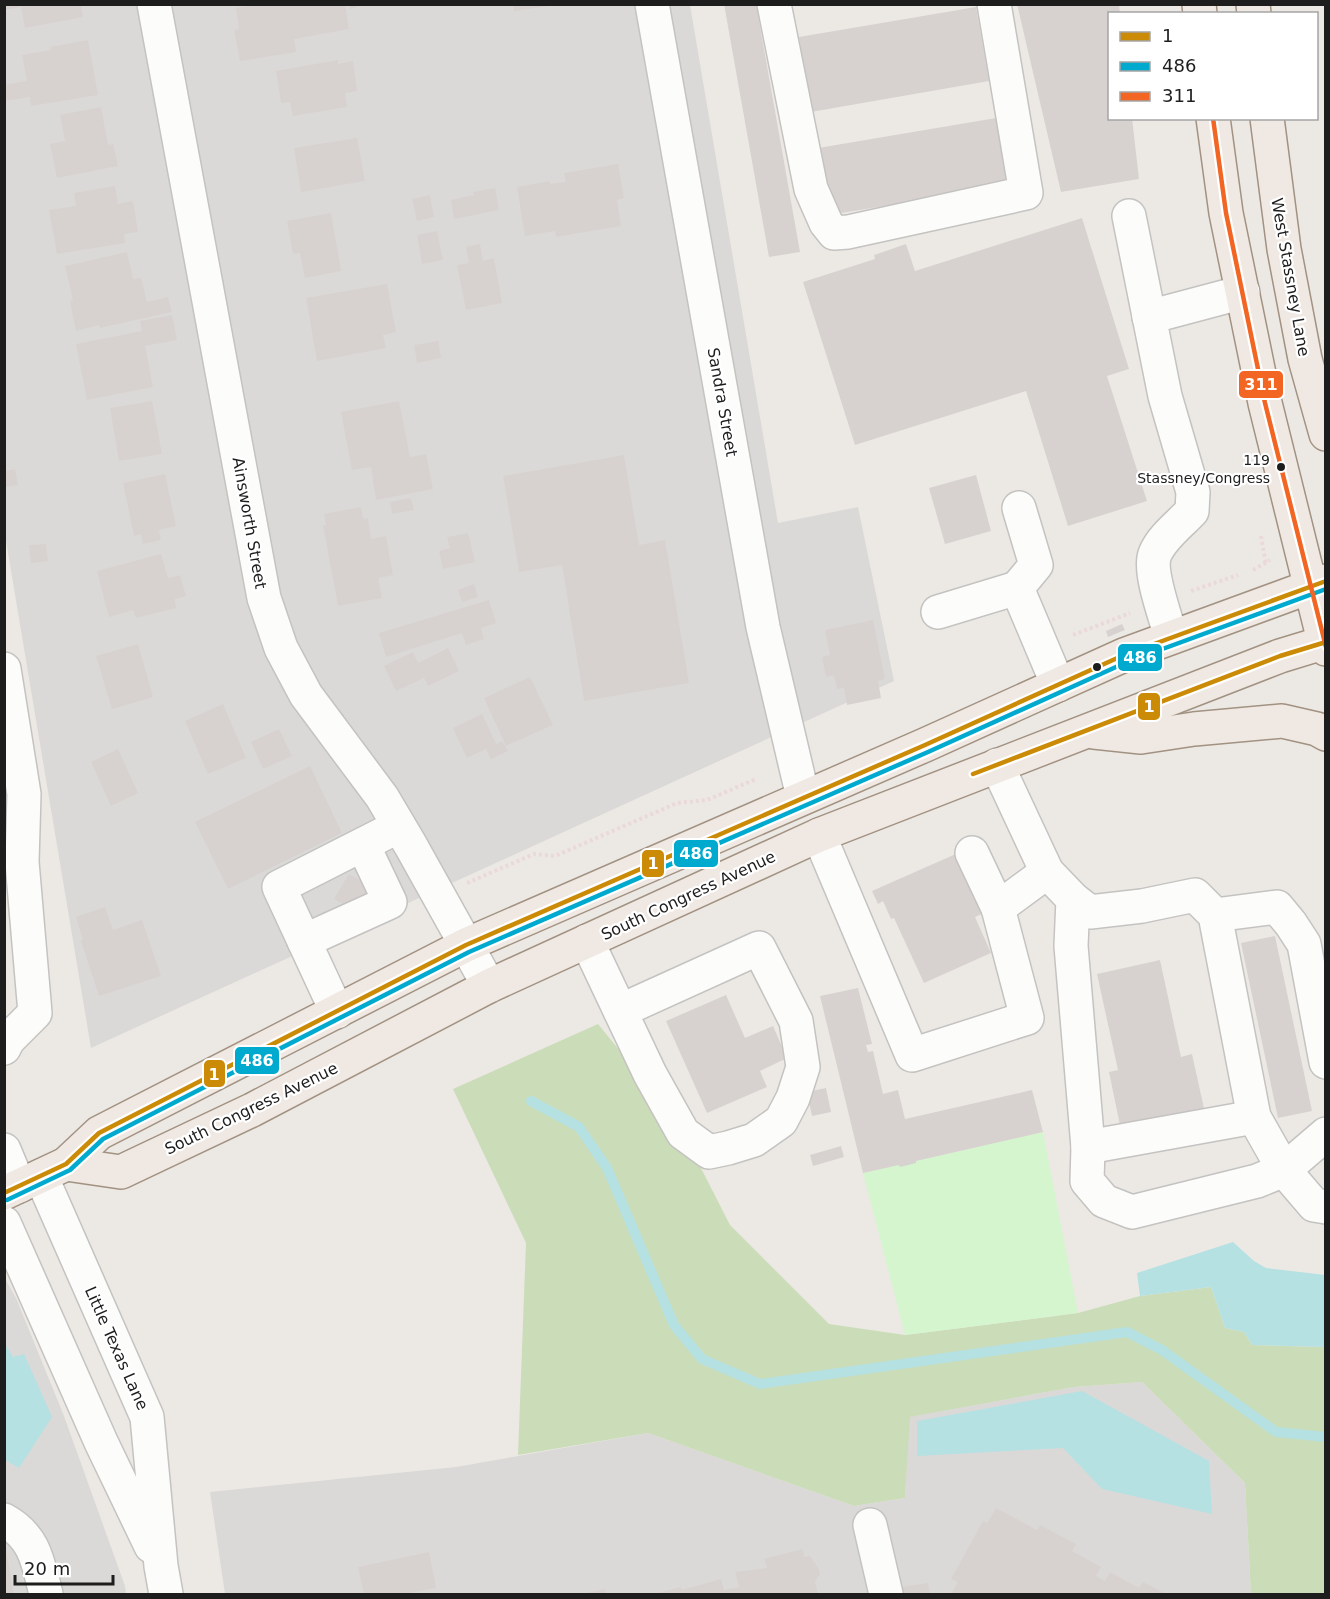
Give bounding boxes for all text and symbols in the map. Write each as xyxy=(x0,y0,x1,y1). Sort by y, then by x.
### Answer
legend xyxy=(1108,12,1318,120)
text: 1 xyxy=(1162,25,1173,46)
text: 486 xyxy=(1162,55,1196,76)
text: 311 xyxy=(1162,85,1196,106)
street label: West Stassney Lane xyxy=(1267,196,1314,358)
street label: Sandra Street xyxy=(704,346,741,458)
line badge: 311 xyxy=(1238,370,1284,399)
text: 311 xyxy=(1244,375,1278,394)
place label: 119 Stassney/Congress xyxy=(1137,452,1270,486)
street label: Ainsworth Street xyxy=(229,456,270,590)
marker: 119 Stassney/Congress xyxy=(1275,461,1287,473)
line badge: 486 xyxy=(1117,643,1163,672)
text: 486 xyxy=(1123,648,1157,667)
unlabelled marker xyxy=(1091,661,1103,673)
line badge: 1 xyxy=(1137,692,1161,721)
text: 1 xyxy=(1143,697,1155,716)
line badge: 486 xyxy=(673,839,719,868)
text: 486 xyxy=(679,844,713,863)
street label: South Congress Avenue xyxy=(598,847,778,944)
line badge: 1 xyxy=(641,849,665,878)
text: 1 xyxy=(647,854,659,873)
line badge: 486 xyxy=(234,1046,280,1075)
text: 486 xyxy=(240,1051,274,1070)
street label: South Congress Avenue xyxy=(162,1058,341,1159)
line badge: 1 xyxy=(203,1059,226,1088)
text: 1 xyxy=(208,1065,220,1084)
street label: Little Texas Lane xyxy=(81,1283,152,1413)
scale bar xyxy=(15,1548,112,1586)
text: 20 m xyxy=(24,1558,70,1579)

